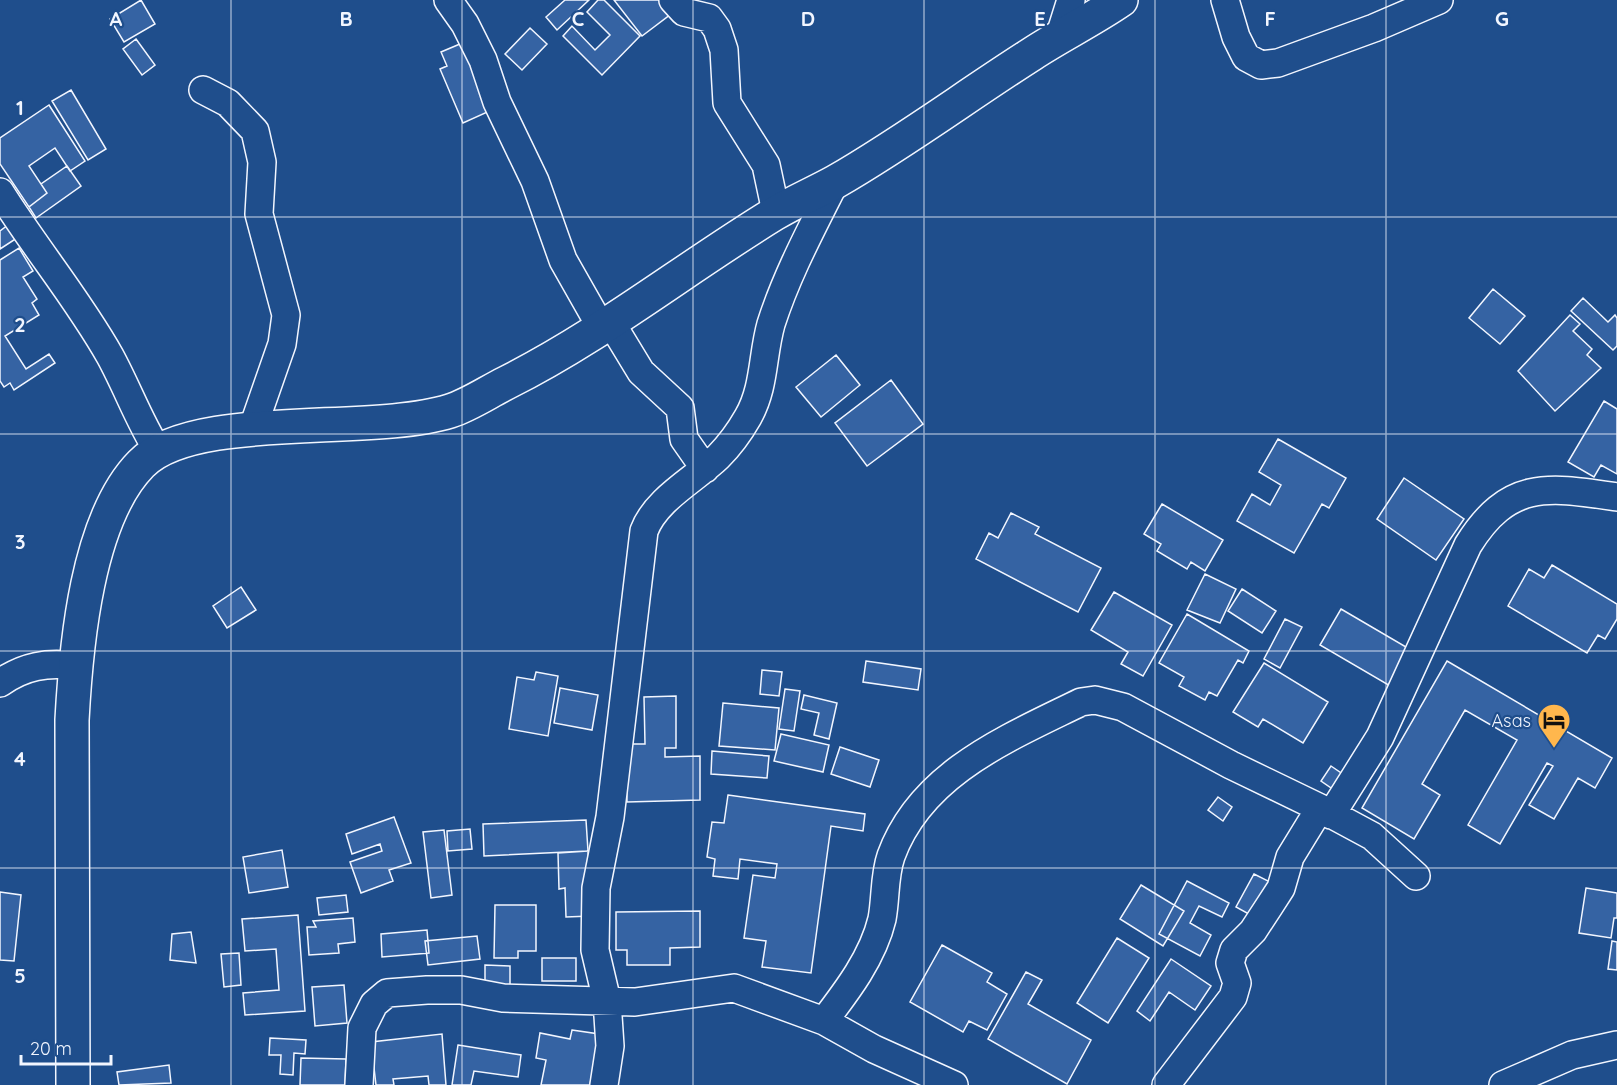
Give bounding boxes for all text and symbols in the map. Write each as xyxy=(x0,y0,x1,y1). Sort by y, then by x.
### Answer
text: A xyxy=(110,6,123,31)
text: B xyxy=(339,6,353,31)
text: C xyxy=(572,6,585,31)
text: D xyxy=(801,6,815,31)
text: E xyxy=(1034,6,1046,31)
text: F xyxy=(1264,6,1276,31)
text: G xyxy=(1495,6,1509,31)
text: 1 xyxy=(16,95,24,120)
text: 2 xyxy=(14,312,26,337)
text: 3 xyxy=(15,529,25,554)
hotel icon: Asas xyxy=(1536,702,1572,749)
place label: Asas xyxy=(1491,709,1531,732)
text: 4 xyxy=(14,746,26,771)
text: 5 xyxy=(14,963,26,988)
scale bar xyxy=(21,1028,111,1066)
text: 20 m xyxy=(30,1037,72,1060)

